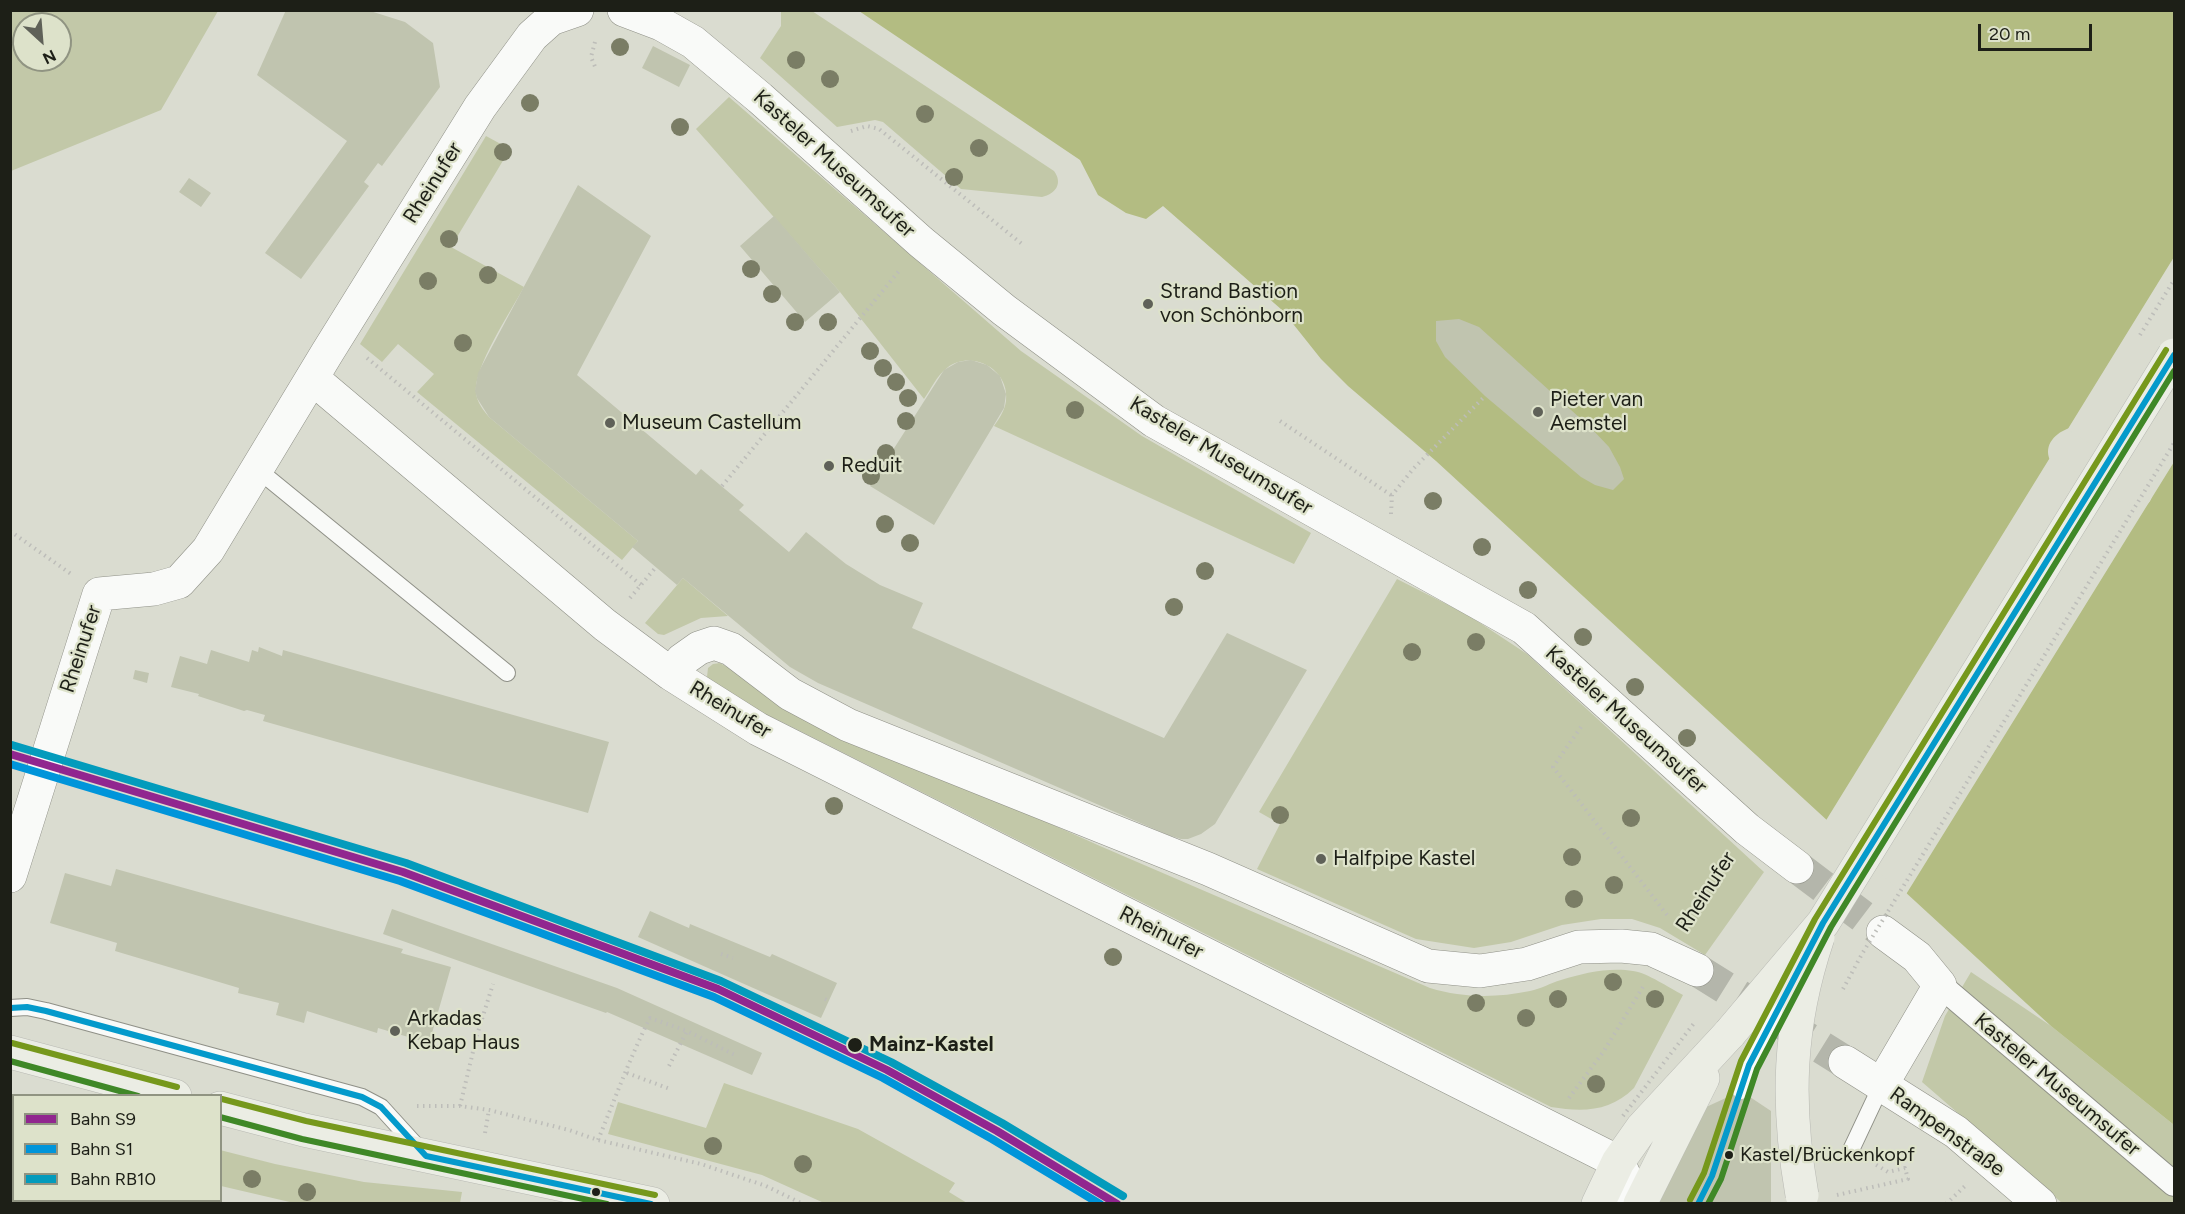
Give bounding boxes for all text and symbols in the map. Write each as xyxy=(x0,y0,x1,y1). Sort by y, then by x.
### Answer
north arrow xyxy=(12,12,72,72)
scale bar xyxy=(1981,12,2095,50)
text: 20 m xyxy=(1989,23,2030,45)
text: N xyxy=(40,46,59,68)
street label: Kasteler Museumsufer xyxy=(748,85,920,243)
street label: Rheinufer xyxy=(398,138,468,228)
place label: Strand Bastion von Schönborn xyxy=(1160,279,1303,329)
marker: Strand Bastion von Schönborn xyxy=(1141,297,1155,311)
place label: Pieter van Aemstel xyxy=(1550,387,1643,437)
street label: Kasteler Museumsufer xyxy=(1125,391,1317,521)
marker: Pieter van Aemstel xyxy=(1531,405,1545,419)
place label: Museum Castellum xyxy=(622,410,801,436)
marker: Museum Castellum xyxy=(603,416,617,430)
place label: Reduit xyxy=(841,453,902,479)
marker: Reduit xyxy=(822,459,836,473)
street label: Rheinufer xyxy=(55,602,107,696)
street label: Kasteler Museumsufer xyxy=(1540,641,1712,799)
street label: Rheinufer xyxy=(685,676,775,744)
place label: Halfpipe Kastel xyxy=(1333,846,1475,872)
street label: Rheinufer xyxy=(1671,847,1741,937)
marker: Halfpipe Kastel xyxy=(1314,852,1328,866)
street label: Rheinufer xyxy=(1115,901,1207,965)
place label: Arkadas Kebap Haus xyxy=(407,1006,520,1056)
street label: Kasteler Museumsufer xyxy=(1969,1008,2145,1162)
marker: Arkadas Kebap Haus xyxy=(388,1024,402,1038)
place label: Mainz-Kastel xyxy=(869,1032,994,1058)
marker: Mainz-Kastel xyxy=(846,1036,864,1054)
street label: Rampenstraße xyxy=(1885,1082,2009,1182)
legend xyxy=(12,1094,222,1202)
text: Bahn S9 xyxy=(70,1108,136,1130)
text: Bahn S1 xyxy=(70,1138,133,1160)
place label: Kastel/Brückenkopf xyxy=(1740,1143,1915,1167)
marker: Kastel/Brückenkopf xyxy=(1723,1149,1735,1161)
text: Bahn RB10 xyxy=(70,1168,156,1190)
unlabelled marker xyxy=(590,1186,602,1198)

